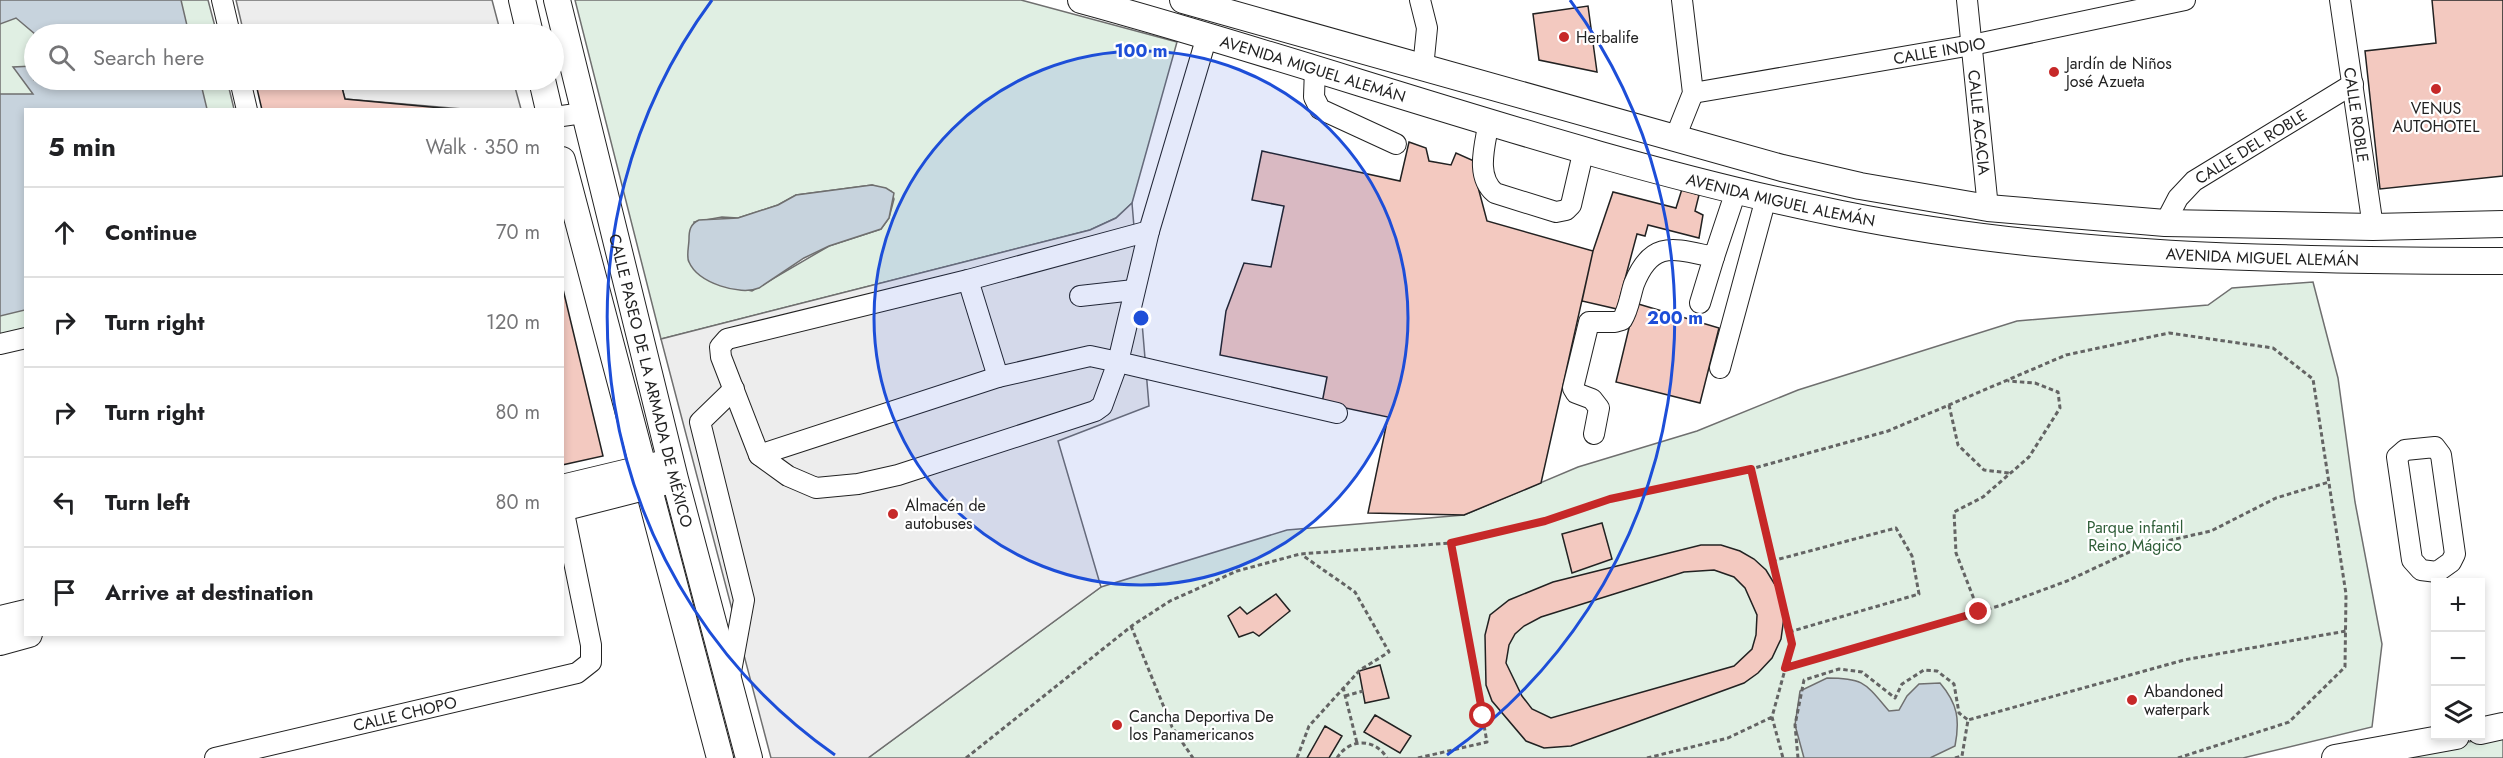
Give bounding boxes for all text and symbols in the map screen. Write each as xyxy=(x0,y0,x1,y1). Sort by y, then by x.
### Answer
search box xyxy=(24,24,564,90)
place label: Herbalife xyxy=(1576,26,1639,49)
street label: AVENIDA MIGUEL ALEMÁN xyxy=(1217,29,1409,108)
marker: Herbalife xyxy=(1557,30,1571,44)
street label: CALLE INDIO xyxy=(1892,31,1988,70)
text: 100 m xyxy=(1114,38,1168,64)
icon: search xyxy=(45,41,78,74)
text: Search here xyxy=(93,41,204,73)
place label: Jardín de Niños José Azueta xyxy=(2064,52,2172,93)
marker: Jardín de Niños José Azueta xyxy=(2047,65,2061,79)
street label: CALLE ROBLE xyxy=(2338,66,2375,164)
street label: CALLE ACACIA xyxy=(1963,69,1996,177)
marker: VENUS AUTOHOTEL xyxy=(2429,82,2443,96)
place label: VENUS AUTOHOTEL xyxy=(2393,97,2480,138)
street label: CALLE DEL ROBLE xyxy=(2190,103,2311,189)
text: 5 min xyxy=(48,128,116,166)
text: Walk · 350 m xyxy=(425,133,540,162)
street label: AVENIDA MIGUEL ALEMÁN xyxy=(1684,167,1877,232)
icon: ahead xyxy=(48,216,81,249)
text: Continue xyxy=(105,216,197,248)
text: 70 m xyxy=(496,218,540,247)
street label: CALLE PASEO DE LA ARMADA DE MÉXICO xyxy=(604,231,699,530)
street label: AVENIDA MIGUEL ALEMÁN xyxy=(2165,242,2359,271)
text: 200 m xyxy=(1647,305,1703,331)
icon: right xyxy=(48,306,81,339)
text: Turn right xyxy=(105,306,205,338)
text: 120 m xyxy=(486,308,540,337)
centre of rings xyxy=(1131,308,1151,328)
icon: right xyxy=(48,396,81,429)
text: Turn right xyxy=(105,396,205,428)
text: 80 m xyxy=(495,398,540,427)
icon: left xyxy=(48,486,81,519)
text: Turn left xyxy=(105,486,190,518)
text: 80 m xyxy=(495,488,540,517)
place label: Almacén de autobuses xyxy=(905,494,986,535)
marker: Almacén de autobuses xyxy=(886,507,900,521)
park label: Parque infantil Reino Mágico xyxy=(2087,516,2183,557)
icon: arrive xyxy=(48,576,81,609)
text: Arrive at destination xyxy=(105,576,314,608)
map controls xyxy=(2431,578,2485,740)
button: + xyxy=(2431,578,2485,632)
route end xyxy=(1965,598,1991,624)
button: − xyxy=(2431,632,2485,686)
place label: Abandoned waterpark xyxy=(2144,680,2223,721)
button: layers xyxy=(2431,686,2485,740)
street label: CALLE CHOPO xyxy=(351,690,459,737)
marker: Abandoned waterpark xyxy=(2125,693,2139,707)
route start xyxy=(1469,702,1495,728)
place label: Cancha Deportiva De los Panamericanos xyxy=(1129,705,1274,746)
marker: Cancha Deportiva De los Panamericanos xyxy=(1110,718,1124,732)

